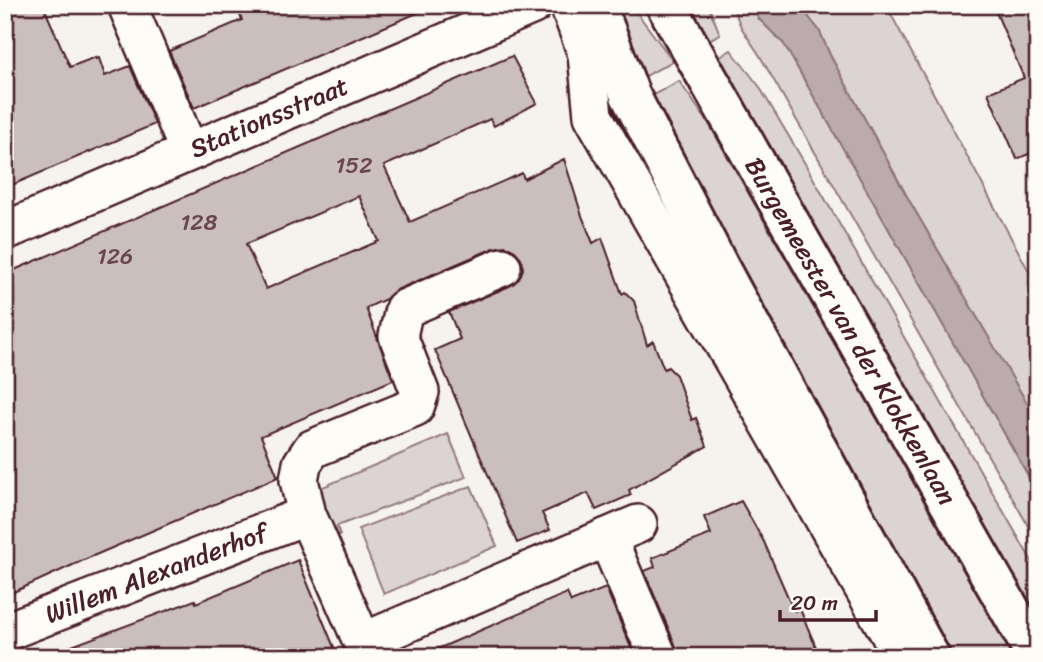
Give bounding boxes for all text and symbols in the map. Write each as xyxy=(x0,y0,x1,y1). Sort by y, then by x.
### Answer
street label: Stationsstraat xyxy=(182,63,356,171)
house number: 152 xyxy=(335,145,373,186)
street label: Burgemeester van der Klokkenlaan xyxy=(732,148,970,514)
house number: 128 xyxy=(180,202,218,243)
house number: 126 xyxy=(97,236,133,277)
street label: Willem Alexanderhof xyxy=(38,508,277,637)
scale bar xyxy=(780,578,877,622)
text: 20 m xyxy=(791,584,838,622)

